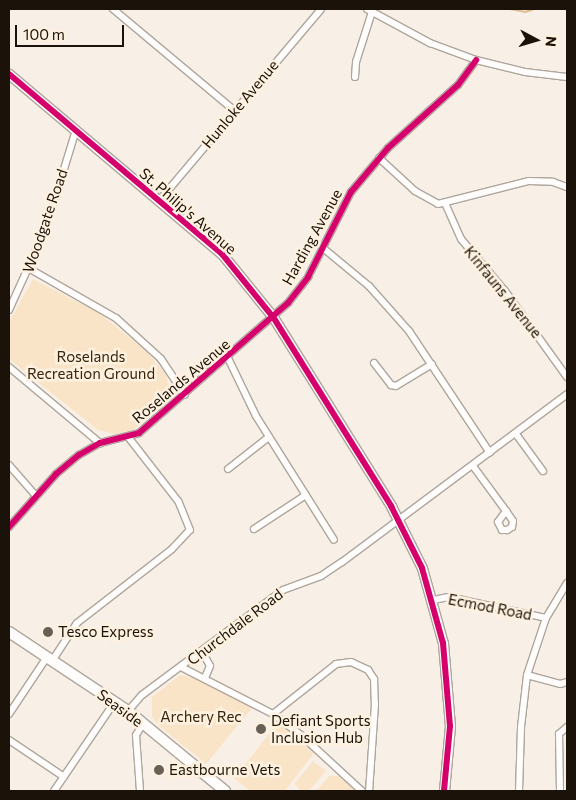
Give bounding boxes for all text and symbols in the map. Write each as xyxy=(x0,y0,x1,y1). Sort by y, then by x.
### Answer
scale bar xyxy=(18,15,126,47)
north arrow xyxy=(511,15,561,65)
text: 100 m xyxy=(23,25,65,43)
text: N xyxy=(542,36,560,48)
street label: Hunloke Avenue xyxy=(198,56,282,152)
street label: St. Philip's Avenue xyxy=(136,164,240,258)
street label: Woodgate Road xyxy=(19,167,71,275)
street label: Harding Avenue xyxy=(278,186,346,288)
street label: Kinfauns Avenue xyxy=(461,243,545,341)
street label: Roselands Avenue xyxy=(129,335,233,427)
park label: Roselands Recreation Ground xyxy=(27,347,155,382)
street label: Churchdale Road xyxy=(184,585,286,669)
street label: Ecmod Road xyxy=(447,590,533,624)
place label: Tesco Express xyxy=(58,623,153,641)
marker: Tesco Express xyxy=(42,626,54,638)
street label: Seaside xyxy=(94,685,146,731)
park label: Archery Rec xyxy=(160,708,242,726)
place label: Defiant Sports Inclusion Hub xyxy=(271,711,371,746)
marker: Defiant Sports Inclusion Hub xyxy=(255,723,267,735)
place label: Eastbourne Vets xyxy=(169,761,280,779)
marker: Eastbourne Vets xyxy=(153,764,165,776)

